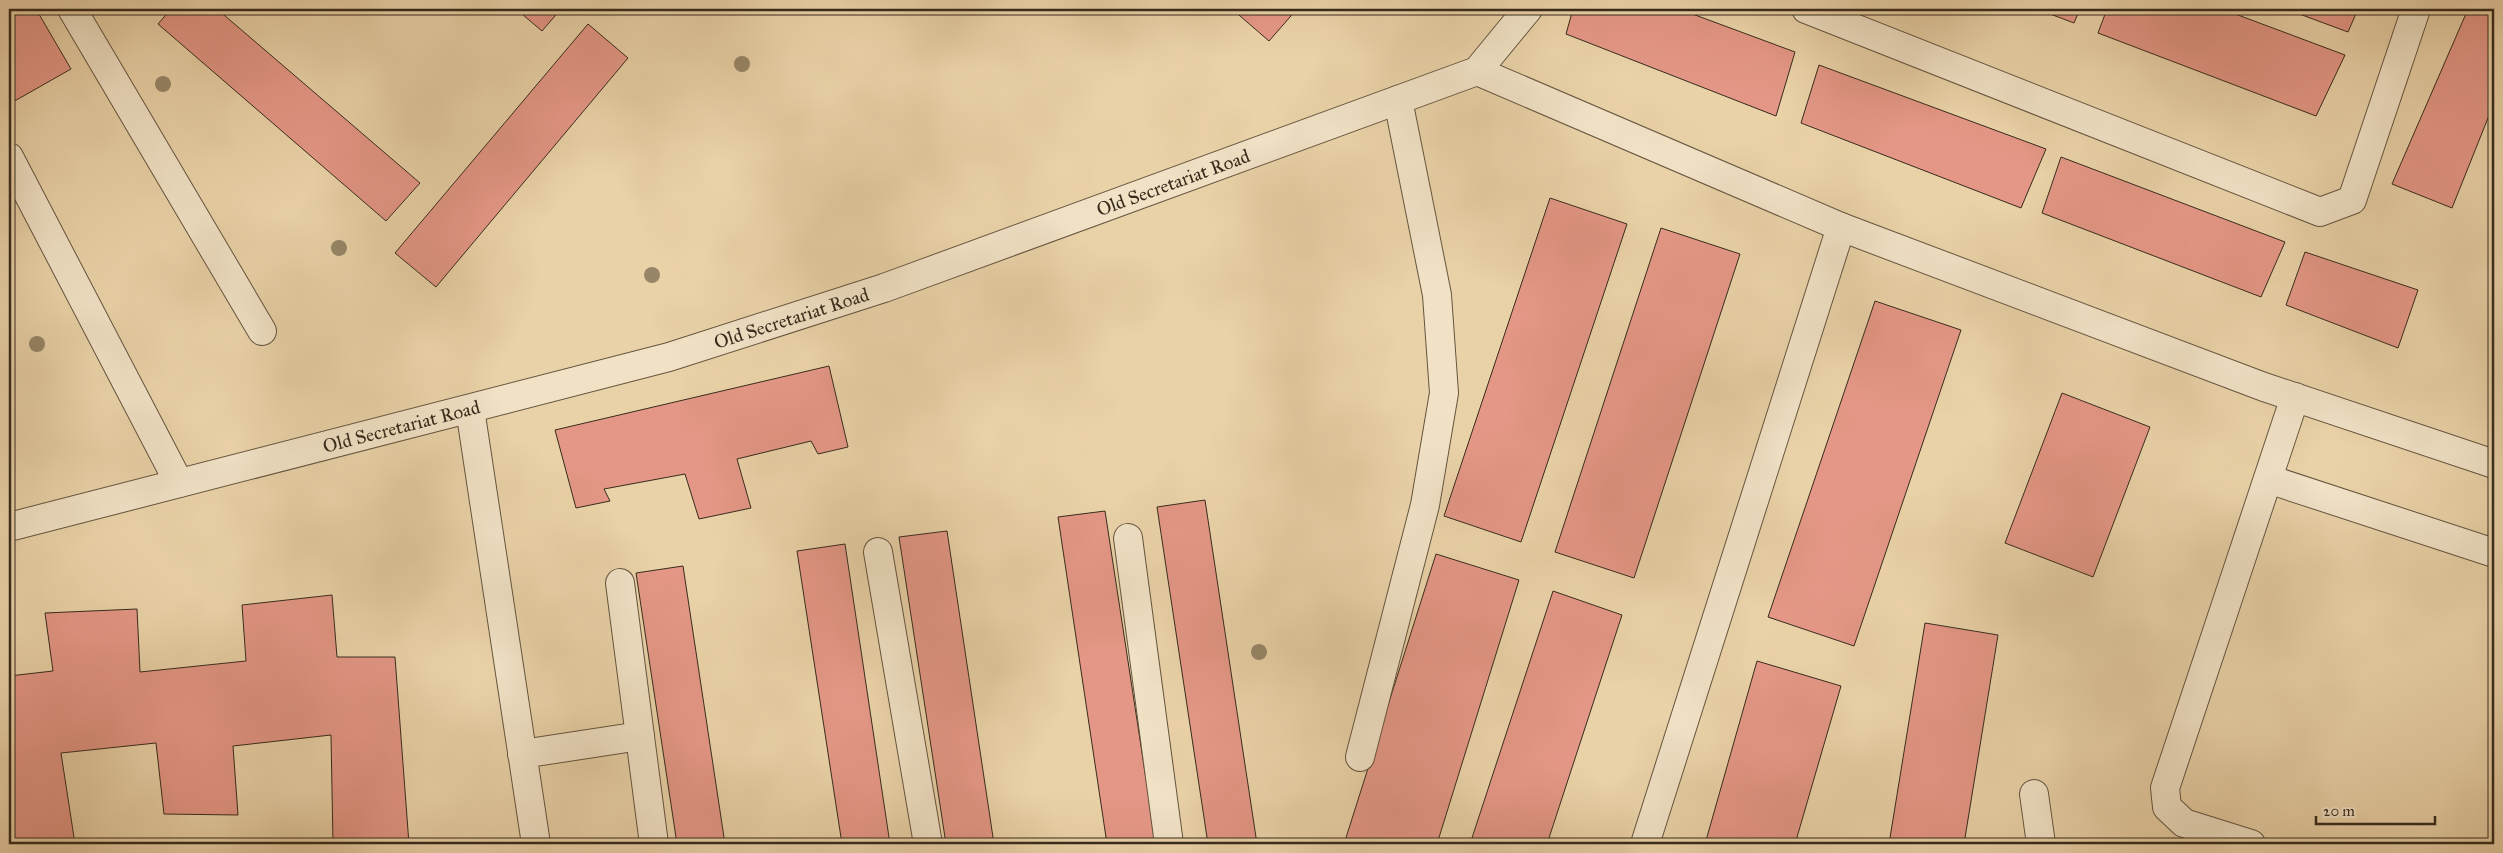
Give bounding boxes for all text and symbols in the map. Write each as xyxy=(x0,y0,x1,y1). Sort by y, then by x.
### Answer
street label: Old Secretariat Road xyxy=(1093,144,1253,221)
street label: Old Secretariat Road xyxy=(711,282,872,353)
street label: Old Secretariat Road xyxy=(320,395,483,457)
scale bar xyxy=(2316,793,2434,825)
text: 20 m xyxy=(2323,802,2355,820)

